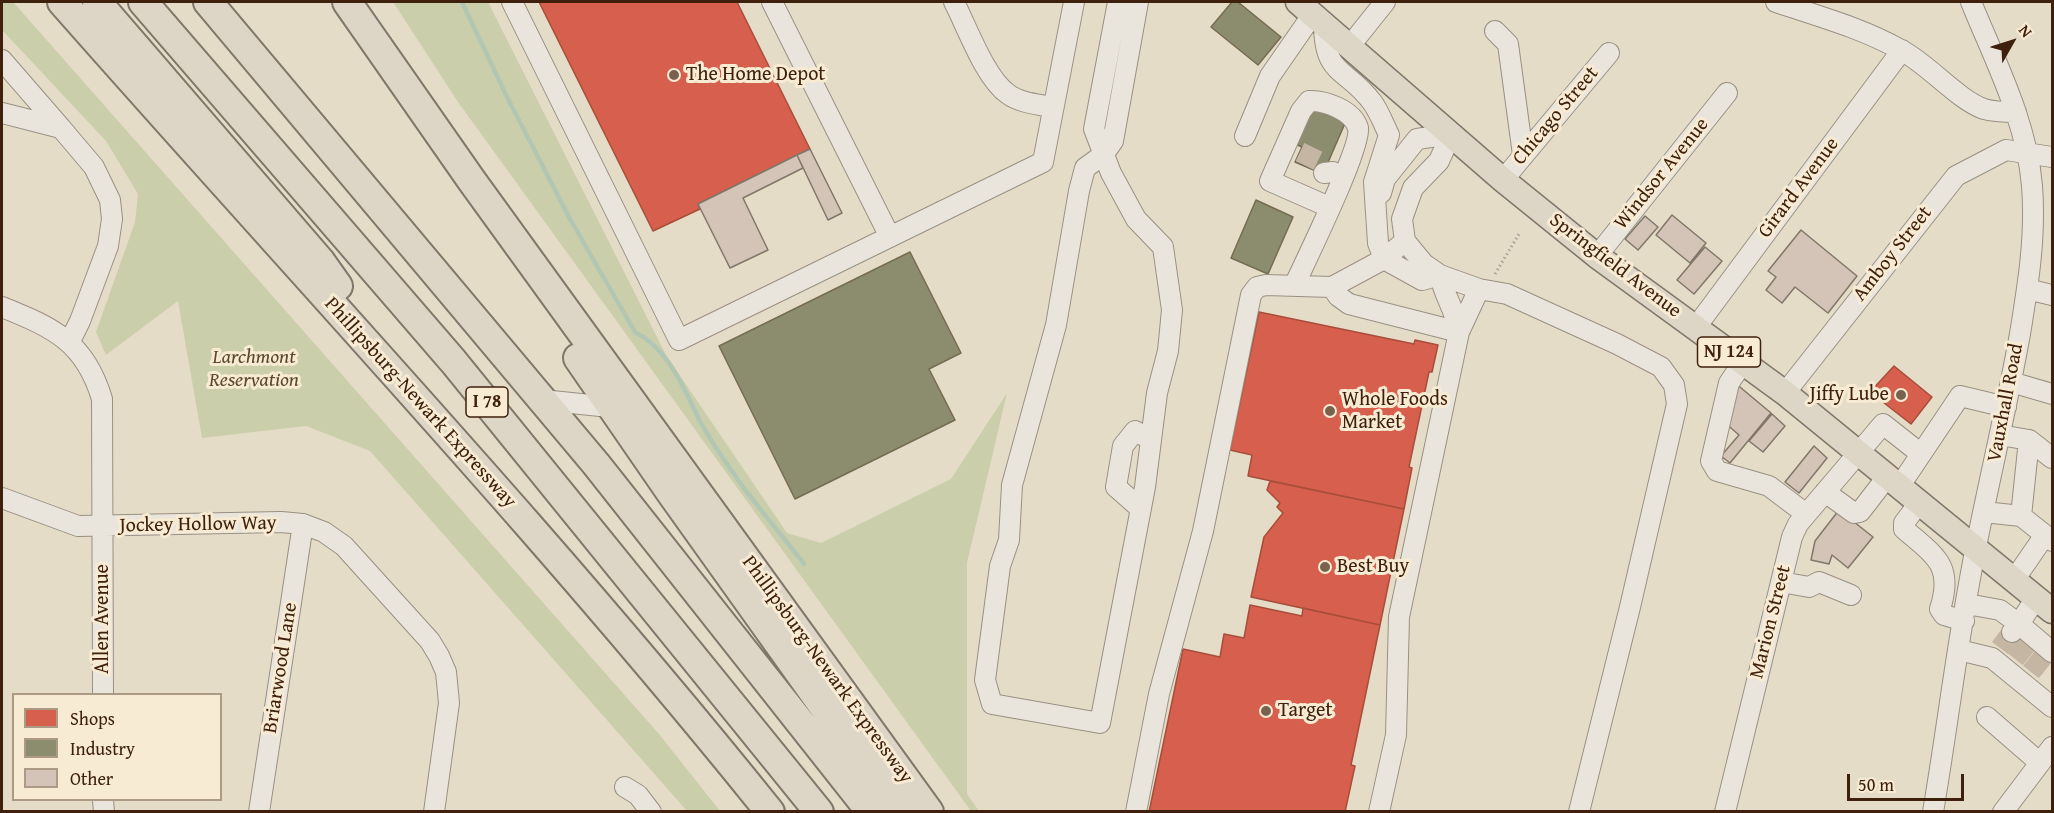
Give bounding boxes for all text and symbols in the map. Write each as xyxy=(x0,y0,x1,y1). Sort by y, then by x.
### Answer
north arrow xyxy=(1982,12,2042,72)
text: N xyxy=(2013,19,2039,42)
street label: Chicago Street xyxy=(1508,62,1604,170)
place label: The Home Depot xyxy=(686,63,825,87)
marker: The Home Depot xyxy=(667,68,681,82)
street label: Windsor Avenue xyxy=(1610,113,1714,235)
street label: Girard Avenue xyxy=(1753,133,1845,243)
street label: Amboy Street xyxy=(1848,202,1938,306)
street label: Springfield Avenue xyxy=(1544,209,1686,323)
street label: Phillipsburg-Newark Expressway xyxy=(319,293,521,513)
road number: NJ 124 xyxy=(1698,337,1760,367)
street label: Vauxhall Road xyxy=(1983,342,2029,464)
park label: Larchmont Reservation xyxy=(209,346,299,393)
place label: Jiffy Lube xyxy=(1810,383,1889,407)
road number: I 78 xyxy=(466,387,508,417)
place label: Whole Foods Market xyxy=(1342,388,1448,435)
marker: Jiffy Lube xyxy=(1894,388,1908,402)
marker: Whole Foods Market xyxy=(1323,404,1337,418)
street label: Jockey Hollow Way xyxy=(119,512,277,538)
street label: Phillipsburg-Newark Expressway xyxy=(736,551,918,789)
place label: Best Buy xyxy=(1337,555,1409,579)
marker: Best Buy xyxy=(1318,560,1332,574)
street label: Marion Street xyxy=(1745,563,1797,681)
street label: Allen Avenue xyxy=(91,564,115,674)
street label: Briarwood Lane xyxy=(259,601,303,735)
legend xyxy=(12,693,222,801)
place label: Target xyxy=(1278,699,1333,723)
marker: Target xyxy=(1259,704,1273,718)
text: Shops xyxy=(70,705,115,732)
text: Industry xyxy=(70,735,135,762)
scale bar xyxy=(1850,762,1967,800)
text: Other xyxy=(70,765,113,792)
text: 50 m xyxy=(1858,771,1894,798)

